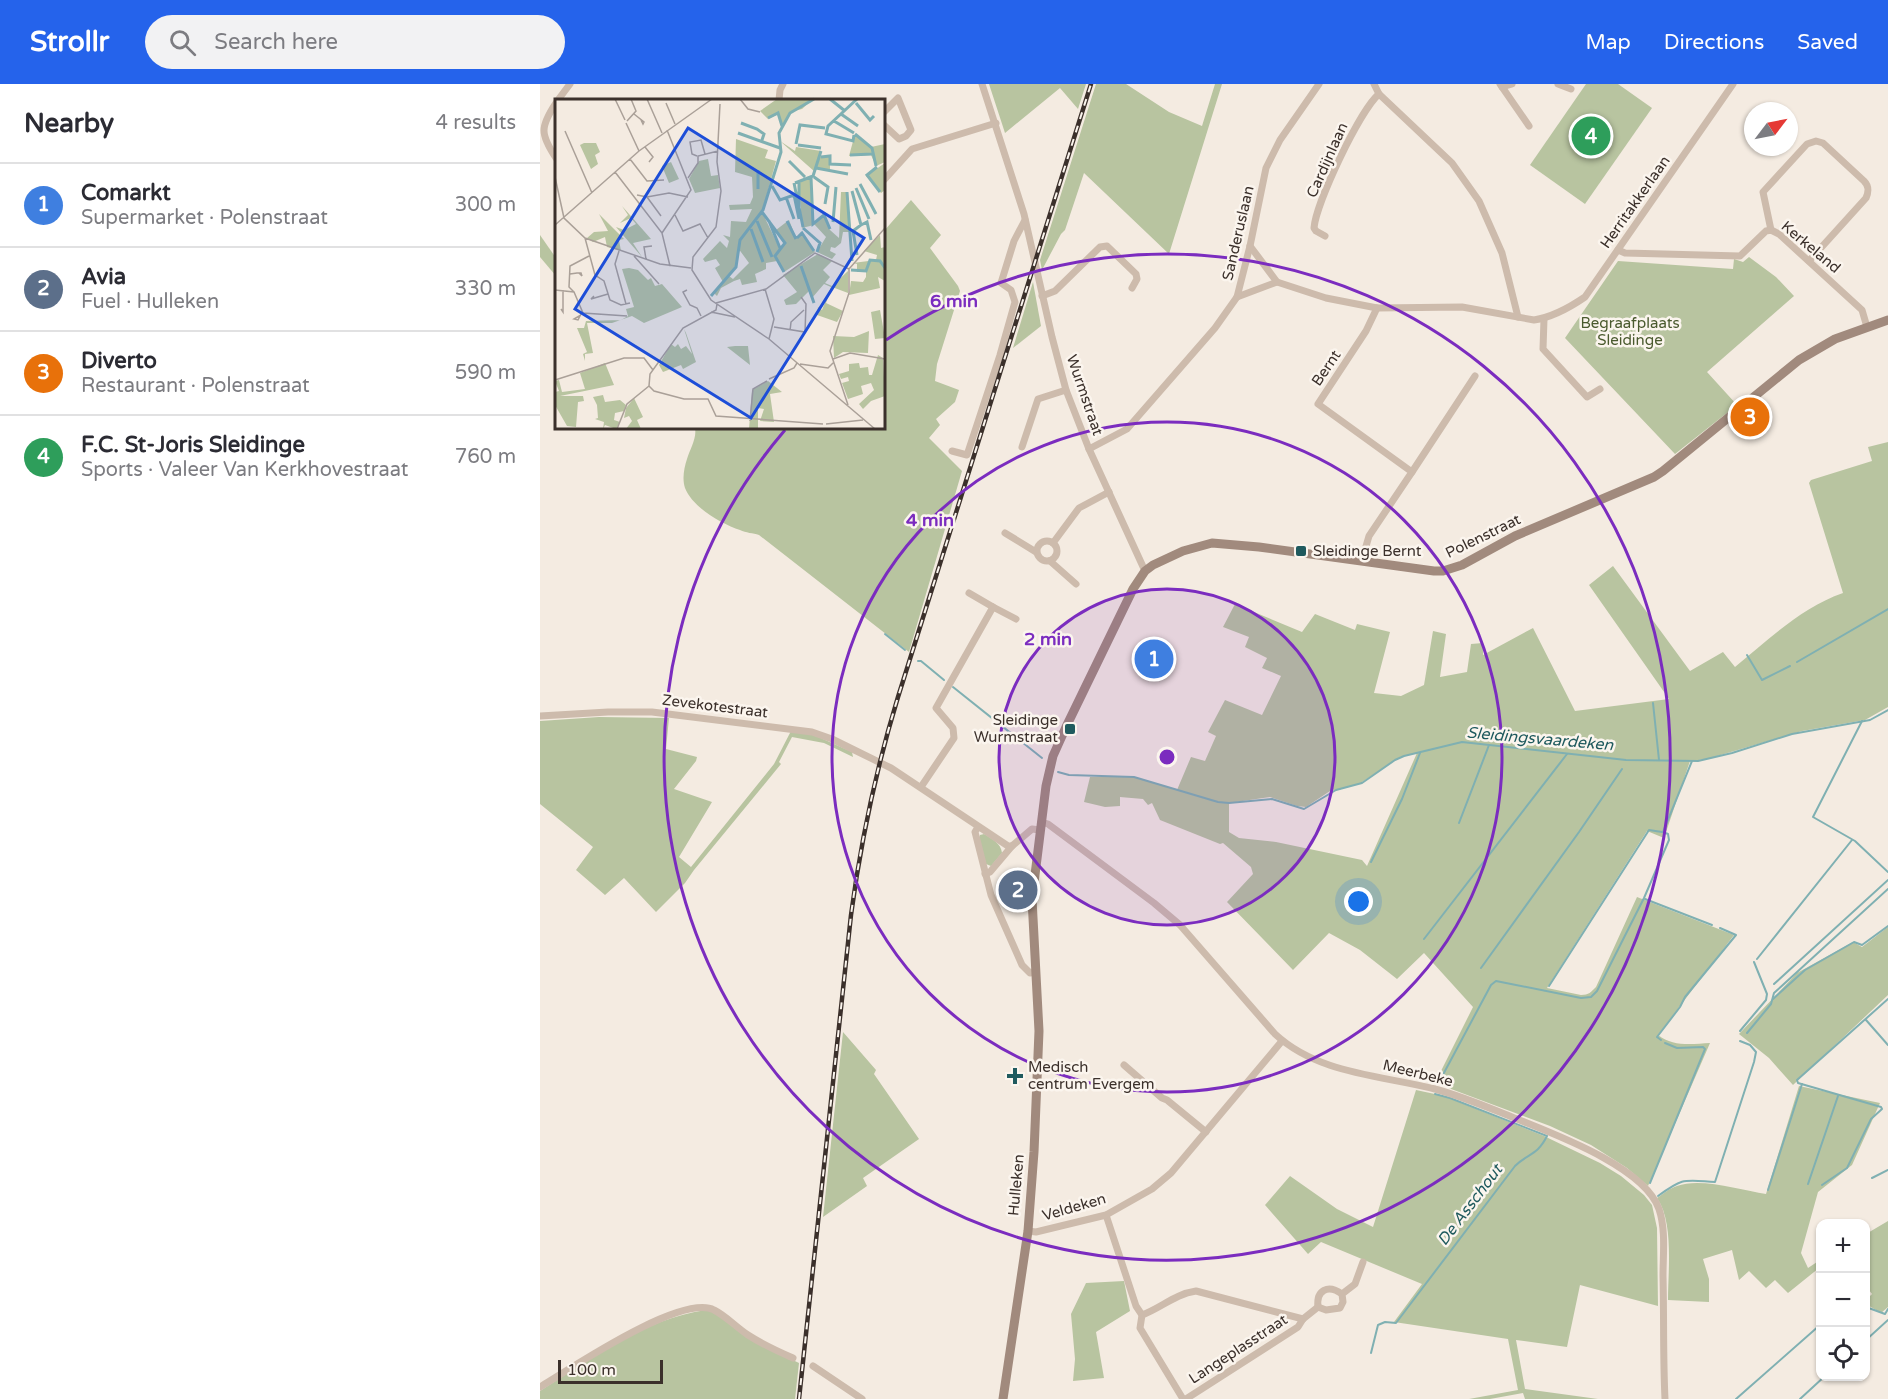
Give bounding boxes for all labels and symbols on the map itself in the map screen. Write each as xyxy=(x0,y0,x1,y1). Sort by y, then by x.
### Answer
inset map xyxy=(555,99,885,429)
north arrow xyxy=(1744,102,1798,156)
pin: 4 xyxy=(1572,113,1610,158)
street label: Cardijnlaan xyxy=(1302,120,1352,200)
street label: Herritakkerlaan xyxy=(1596,152,1674,252)
street label: Sanderuslaan xyxy=(1218,184,1258,282)
street label: Kerkeland xyxy=(1778,217,1844,277)
text: 6 min xyxy=(930,290,978,312)
park label: Begraafplaats Sleidinge xyxy=(1580,314,1680,349)
street label: Bernt xyxy=(1308,346,1345,389)
street label: Wurmstraat xyxy=(1063,352,1107,438)
pin: 3 xyxy=(1730,394,1770,440)
text: 4 min xyxy=(906,509,954,531)
street label: Polenstraat xyxy=(1442,510,1524,562)
place label: Sleidinge Bernt xyxy=(1313,542,1422,560)
marker: Sleidinge Bernt xyxy=(1294,544,1308,558)
text: 2 min xyxy=(1024,628,1072,650)
pin: 1 xyxy=(1134,636,1174,682)
street label: Zevekotestraat xyxy=(661,691,769,721)
place label: Sleidinge Wurmstraat xyxy=(974,711,1058,746)
marker: Sleidinge Wurmstraat xyxy=(1063,722,1077,736)
water label: Sleidingsvaardeken xyxy=(1466,723,1615,755)
centre of rings xyxy=(1157,747,1177,767)
pin: 2 xyxy=(998,868,1038,912)
your location xyxy=(1344,887,1373,916)
street label: Meerbeke xyxy=(1381,1056,1455,1090)
place label: Medisch centrum Evergem xyxy=(1028,1058,1155,1093)
marker: Medisch centrum Evergem xyxy=(1006,1067,1024,1085)
street label: Hulleken xyxy=(1004,1153,1028,1217)
water label: De Asschout xyxy=(1433,1159,1508,1249)
street label: Veldeken xyxy=(1040,1189,1108,1225)
street label: Langeplasstraat xyxy=(1185,1310,1291,1388)
scale bar xyxy=(558,1357,663,1384)

